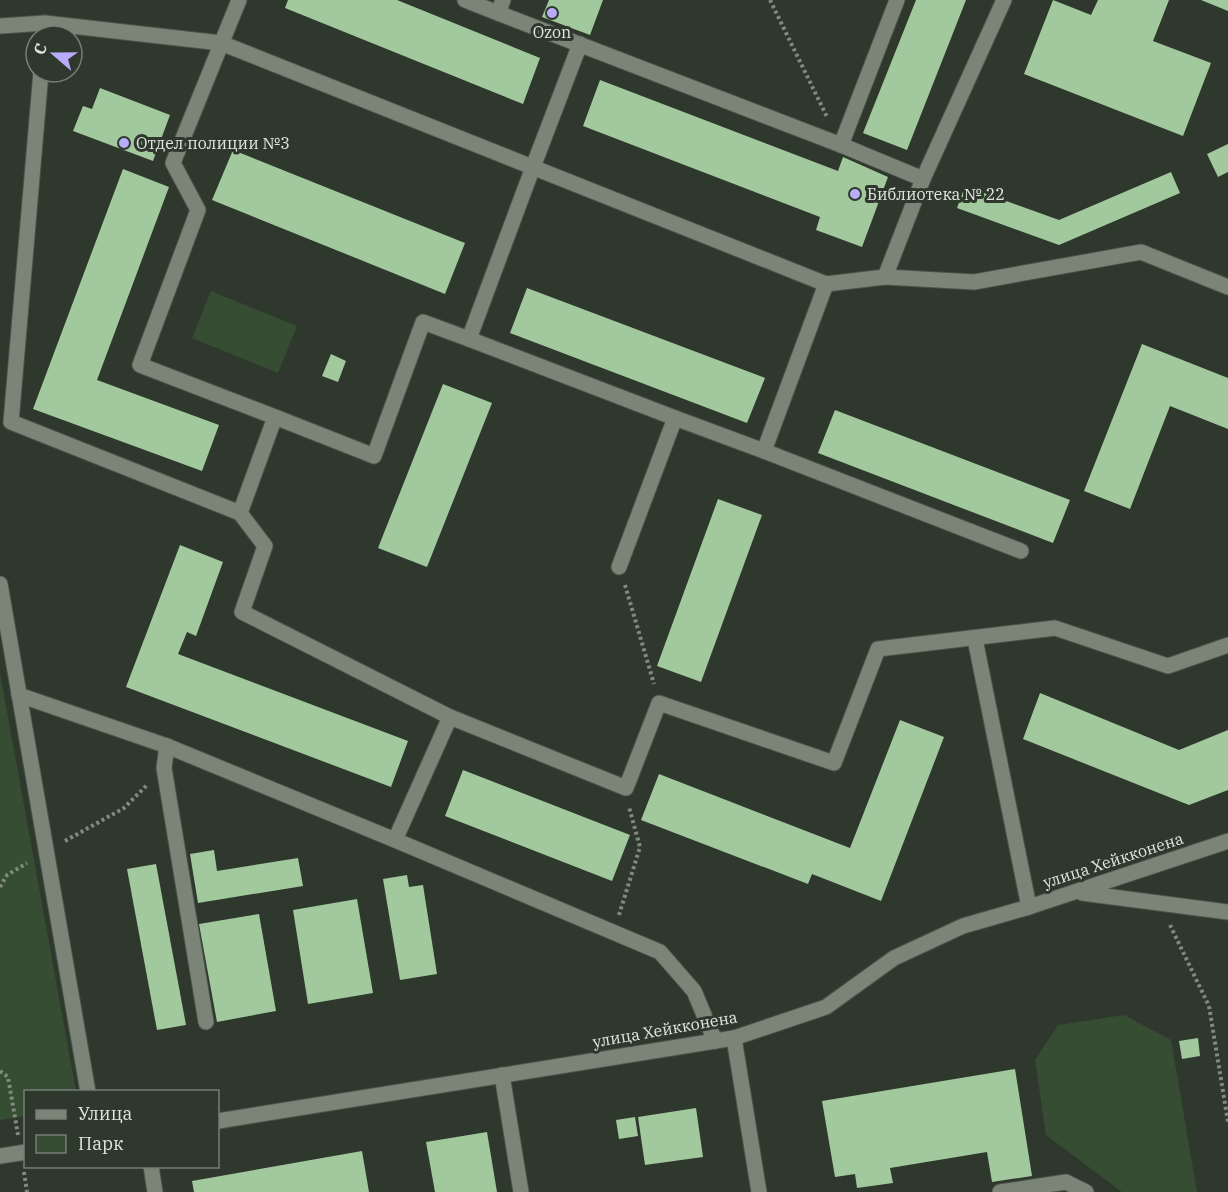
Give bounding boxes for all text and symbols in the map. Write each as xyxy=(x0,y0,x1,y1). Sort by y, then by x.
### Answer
marker: Ozon xyxy=(545,6,559,20)
place label: Ozon xyxy=(533,22,571,42)
north arrow xyxy=(24,24,84,84)
text: С xyxy=(29,40,51,57)
place label: Отдел полиции №3 xyxy=(136,133,290,153)
marker: Отдел полиции №3 xyxy=(117,136,131,150)
place label: Библиотека № 22 xyxy=(867,184,1005,204)
marker: Библиотека № 22 xyxy=(848,187,862,201)
street label: улица Хейкконена xyxy=(1040,828,1186,892)
street label: улица Хейкконена xyxy=(591,1006,739,1052)
legend xyxy=(24,1090,219,1168)
text: Улица xyxy=(78,1102,133,1125)
text: Парк xyxy=(78,1132,124,1155)

